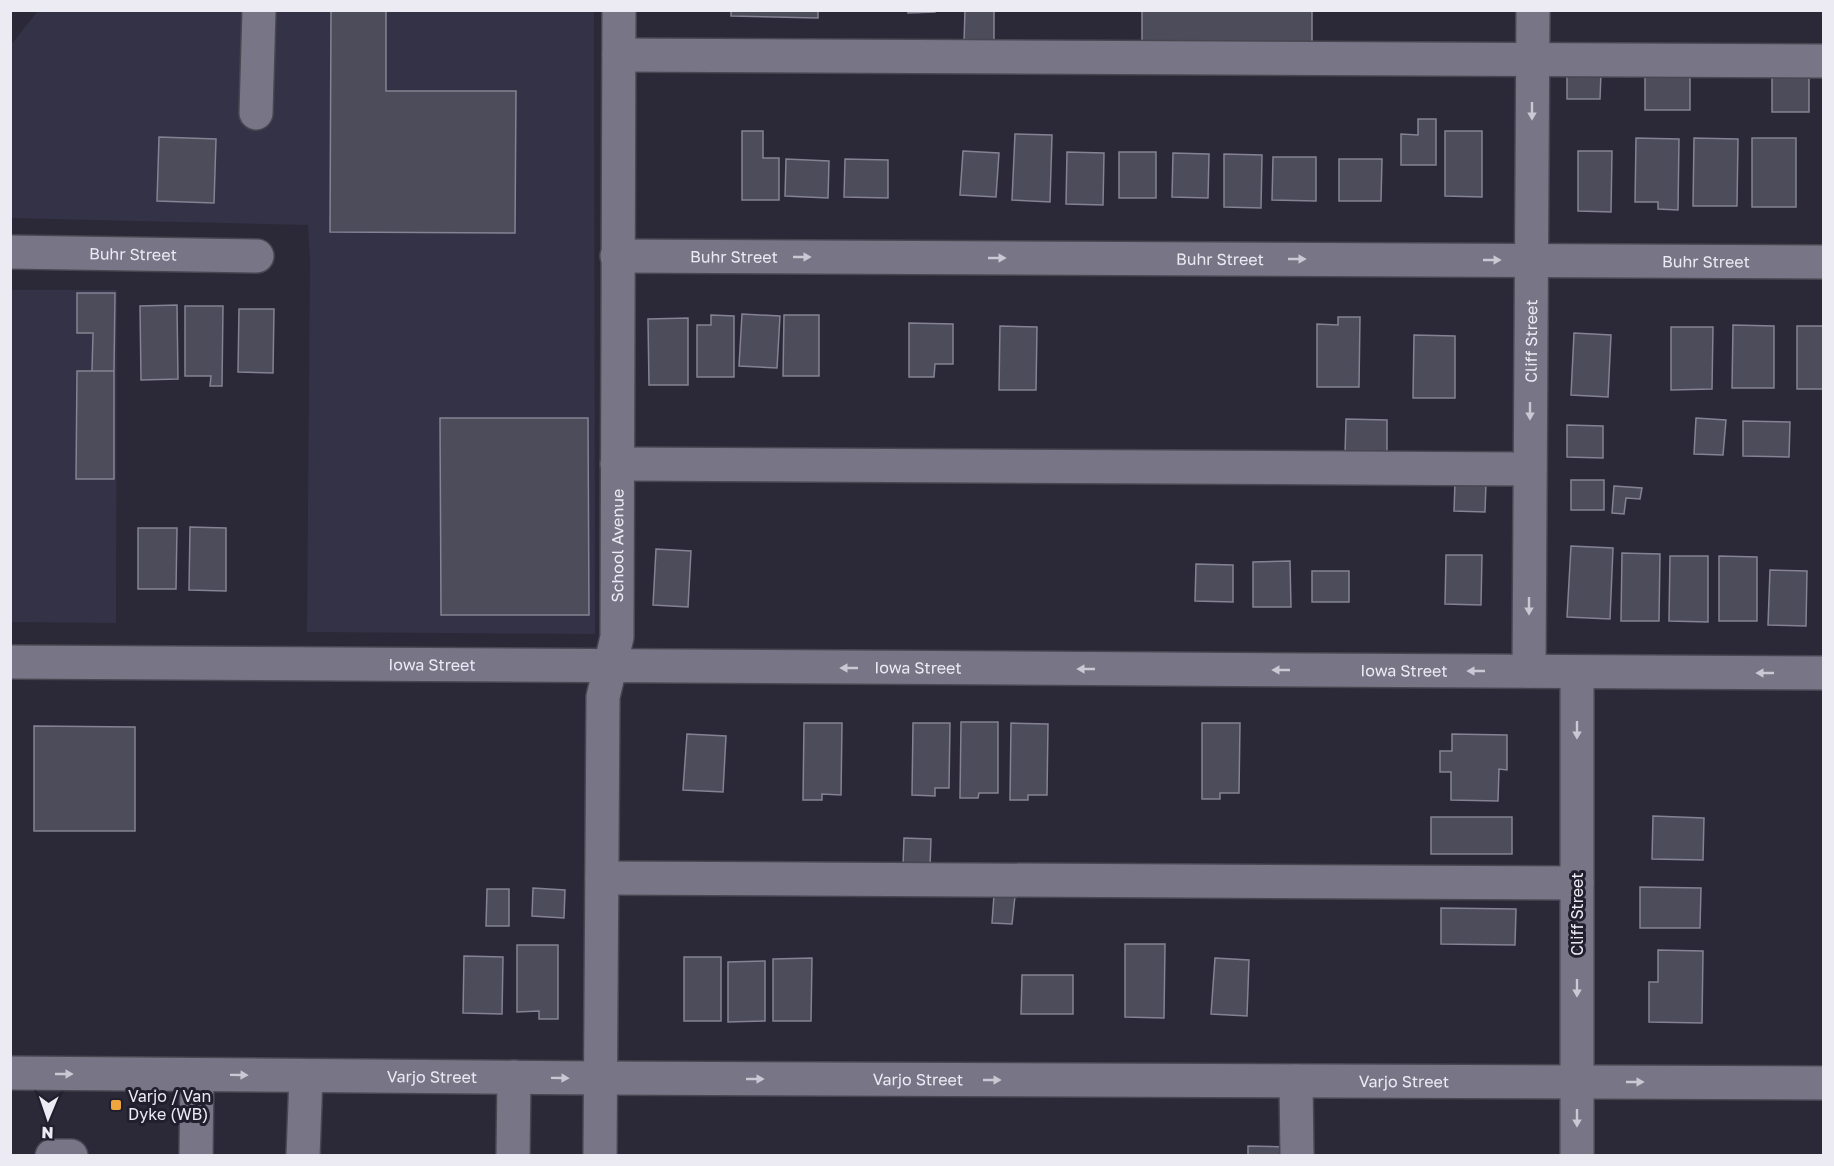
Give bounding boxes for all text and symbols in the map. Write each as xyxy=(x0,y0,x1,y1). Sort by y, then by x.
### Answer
one-way arrow xyxy=(1527,101,1537,120)
street label: Buhr Street xyxy=(89,243,177,265)
street label: Buhr Street xyxy=(690,246,778,267)
street label: Buhr Street xyxy=(1176,249,1264,269)
street label: Buhr Street xyxy=(1662,251,1750,272)
one-way arrow xyxy=(792,252,811,262)
one-way arrow xyxy=(987,253,1006,263)
one-way arrow xyxy=(1287,255,1306,264)
one-way arrow xyxy=(1482,256,1501,265)
street label: Cliff Street xyxy=(1521,299,1541,383)
one-way arrow xyxy=(1525,401,1535,420)
street label: School Avenue xyxy=(607,489,627,602)
one-way arrow xyxy=(1524,596,1534,615)
street label: Iowa Street xyxy=(388,654,476,675)
street label: Iowa Street xyxy=(874,657,962,678)
street label: Iowa Street xyxy=(1360,660,1448,681)
one-way arrow xyxy=(840,663,859,673)
one-way arrow xyxy=(1077,664,1096,674)
one-way arrow xyxy=(1272,665,1291,675)
one-way arrow xyxy=(1467,666,1486,676)
one-way arrow xyxy=(1756,668,1775,677)
one-way arrow xyxy=(1572,721,1582,740)
street label: Cliff Street xyxy=(1567,872,1587,956)
one-way arrow xyxy=(1572,979,1582,998)
street label: Varjo Street xyxy=(387,1066,477,1087)
one-way arrow xyxy=(54,1069,73,1079)
street label: Varjo Street xyxy=(873,1069,963,1089)
one-way arrow xyxy=(229,1070,248,1080)
street label: Varjo Street xyxy=(1359,1071,1449,1091)
one-way arrow xyxy=(550,1073,569,1083)
one-way arrow xyxy=(745,1074,764,1084)
one-way arrow xyxy=(982,1075,1001,1085)
one-way arrow xyxy=(1626,1077,1645,1087)
place label: Varjo / Van Dyke (WB) xyxy=(128,1086,211,1124)
north arrow xyxy=(18,1088,78,1148)
marker: Varjo / Van Dyke (WB) xyxy=(109,1098,123,1112)
one-way arrow xyxy=(1572,1109,1582,1128)
text: N xyxy=(41,1123,54,1143)

